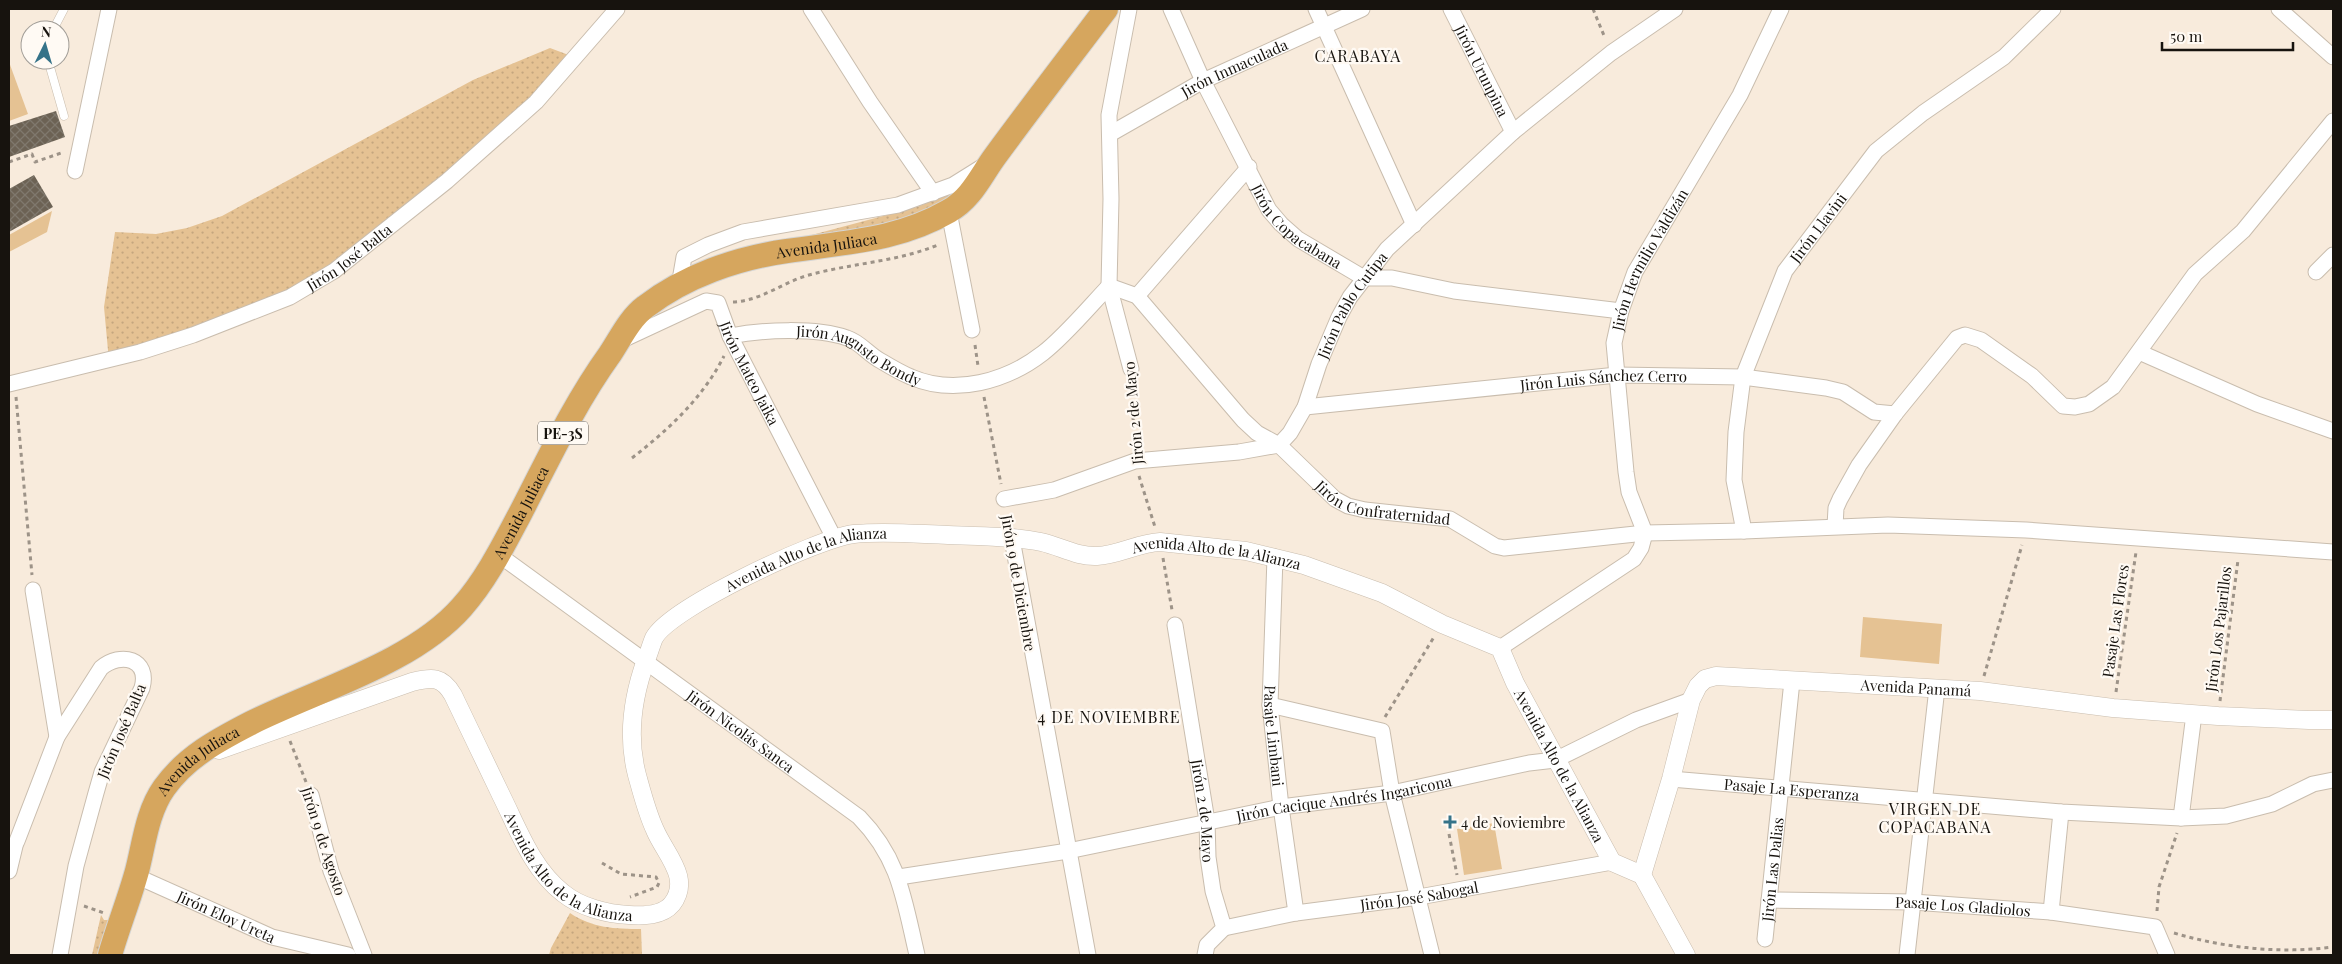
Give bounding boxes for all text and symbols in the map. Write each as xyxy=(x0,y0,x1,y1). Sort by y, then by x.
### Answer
north arrow xyxy=(20,20,70,70)
street label: Jirón Urunpina xyxy=(1450,20,1514,120)
scale bar xyxy=(2162,20,2293,52)
text: N xyxy=(40,22,52,41)
text: 50 m xyxy=(2170,26,2203,46)
street label: Jirón Inmaculada xyxy=(1177,34,1291,102)
district label: CARABAYA xyxy=(1315,45,1401,66)
street label: Jirón Copacabana xyxy=(1247,180,1346,273)
street label: Jirón Hermilio Valdizán xyxy=(1607,185,1692,334)
street label: Jirón Llavini xyxy=(1785,188,1851,267)
street label: Jirón José Balta xyxy=(302,219,396,296)
street label: Avenida Juliaca xyxy=(774,228,879,263)
street label: Jirón Pablo Cutipa xyxy=(1312,247,1392,363)
street label: Jirón Mateo Jaika xyxy=(715,317,784,429)
street label: Jirón Augusto Bondy xyxy=(795,321,924,390)
street label: Jirón 2 de Mayo xyxy=(1119,361,1148,466)
street label: Jirón Luis Sánchez Cerro xyxy=(1518,365,1687,395)
road number: PE-3S xyxy=(538,422,588,444)
street label: Avenida Juliaca xyxy=(487,462,553,563)
street label: Jirón Confraternidad xyxy=(1311,475,1452,529)
street label: Jirón 9 de Diciembre xyxy=(997,512,1041,653)
street label: Avenida Alto de la Alianza xyxy=(720,523,887,596)
street label: Avenida Alto de la Alianza xyxy=(1128,532,1304,574)
street label: Pasaje Las Flores xyxy=(2097,563,2133,679)
street label: Jirón Los Pajarillos xyxy=(2200,565,2236,694)
street label: Avenida Panamá xyxy=(1859,674,1972,701)
street label: Jirón José Balta xyxy=(92,680,150,782)
street label: Avenida Alto de la Alianza xyxy=(1509,684,1609,846)
street label: Jirón Nicolás Sanca xyxy=(682,685,799,777)
street label: Pasaje Limbani xyxy=(1260,685,1289,788)
district label: 4 DE NOVIEMBRE xyxy=(1037,706,1181,727)
street label: Avenida Juliaca xyxy=(151,721,243,800)
street label: Jirón 2 de Mayo xyxy=(1187,757,1219,864)
street label: Jirón Cacique Andrés Ingaricona xyxy=(1233,770,1454,826)
street label: Pasaje La Esperanza xyxy=(1723,774,1860,805)
street label: Jirón 9 de Agosto xyxy=(297,783,351,898)
district label: VIRGEN DE COPACABANA xyxy=(1878,798,1992,837)
street label: Avenida Alto de la Alianza xyxy=(500,808,634,925)
place label: 4 de Noviembre xyxy=(1461,812,1566,832)
marker: 4 de Noviembre xyxy=(1443,815,1457,829)
street label: Jirón Las Dalias xyxy=(1757,816,1788,923)
street label: Jirón José Sabogal xyxy=(1358,876,1480,915)
street label: Jirón Eloy Ureta xyxy=(173,885,279,947)
street label: Pasaje Los Gladiolos xyxy=(1895,892,2031,920)

